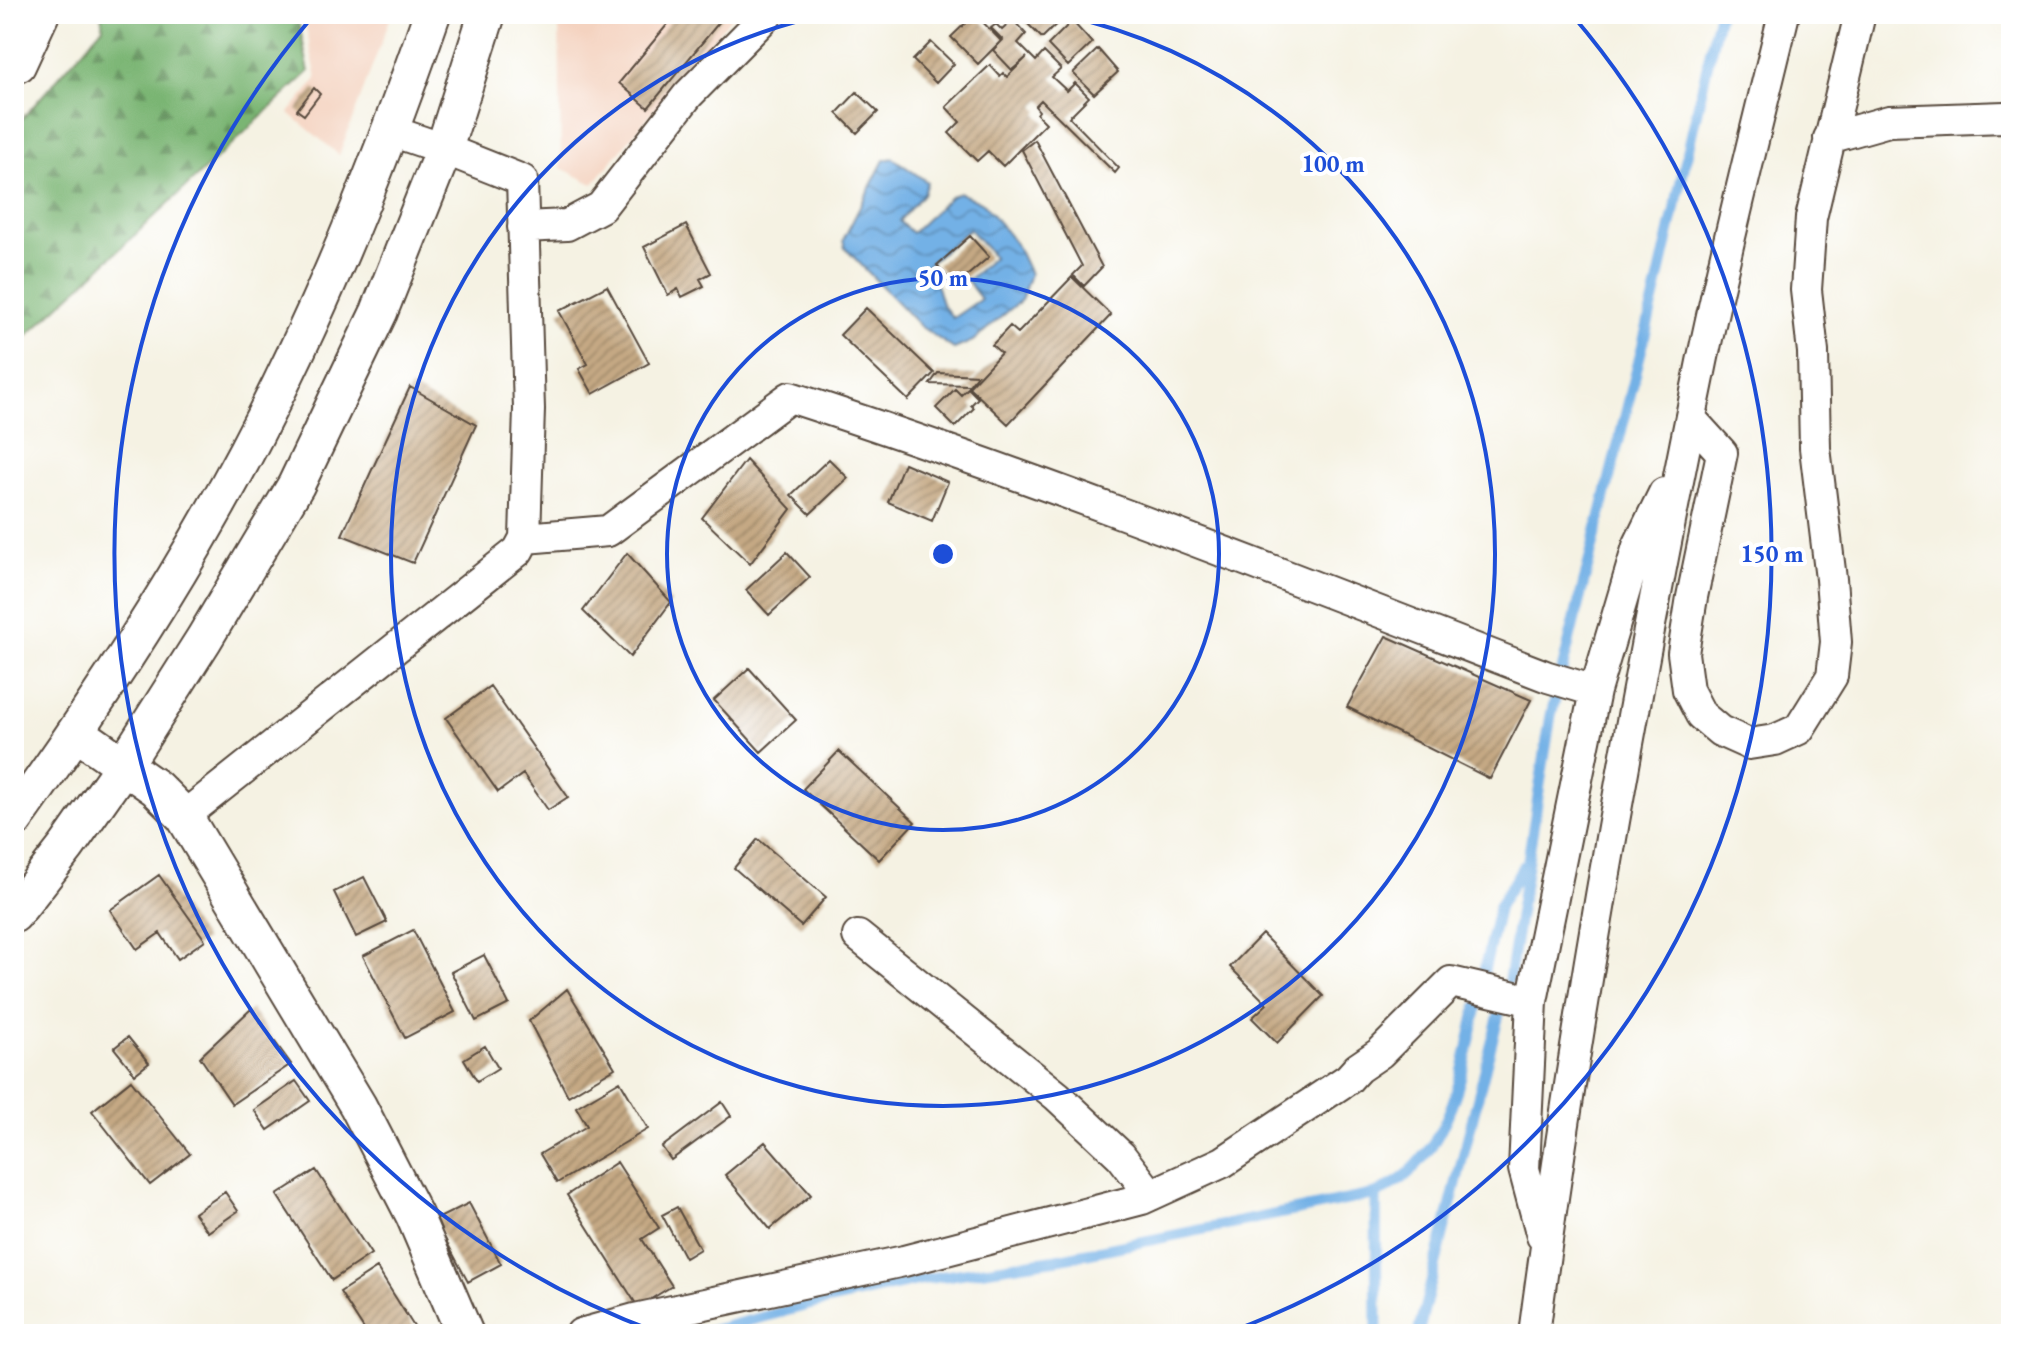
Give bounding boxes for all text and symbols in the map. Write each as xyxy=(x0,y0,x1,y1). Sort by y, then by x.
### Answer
text: 100 m xyxy=(1301,148,1365,179)
text: 50 m xyxy=(918,262,968,293)
text: 150 m xyxy=(1740,538,1804,569)
centre of rings xyxy=(929,540,957,568)

